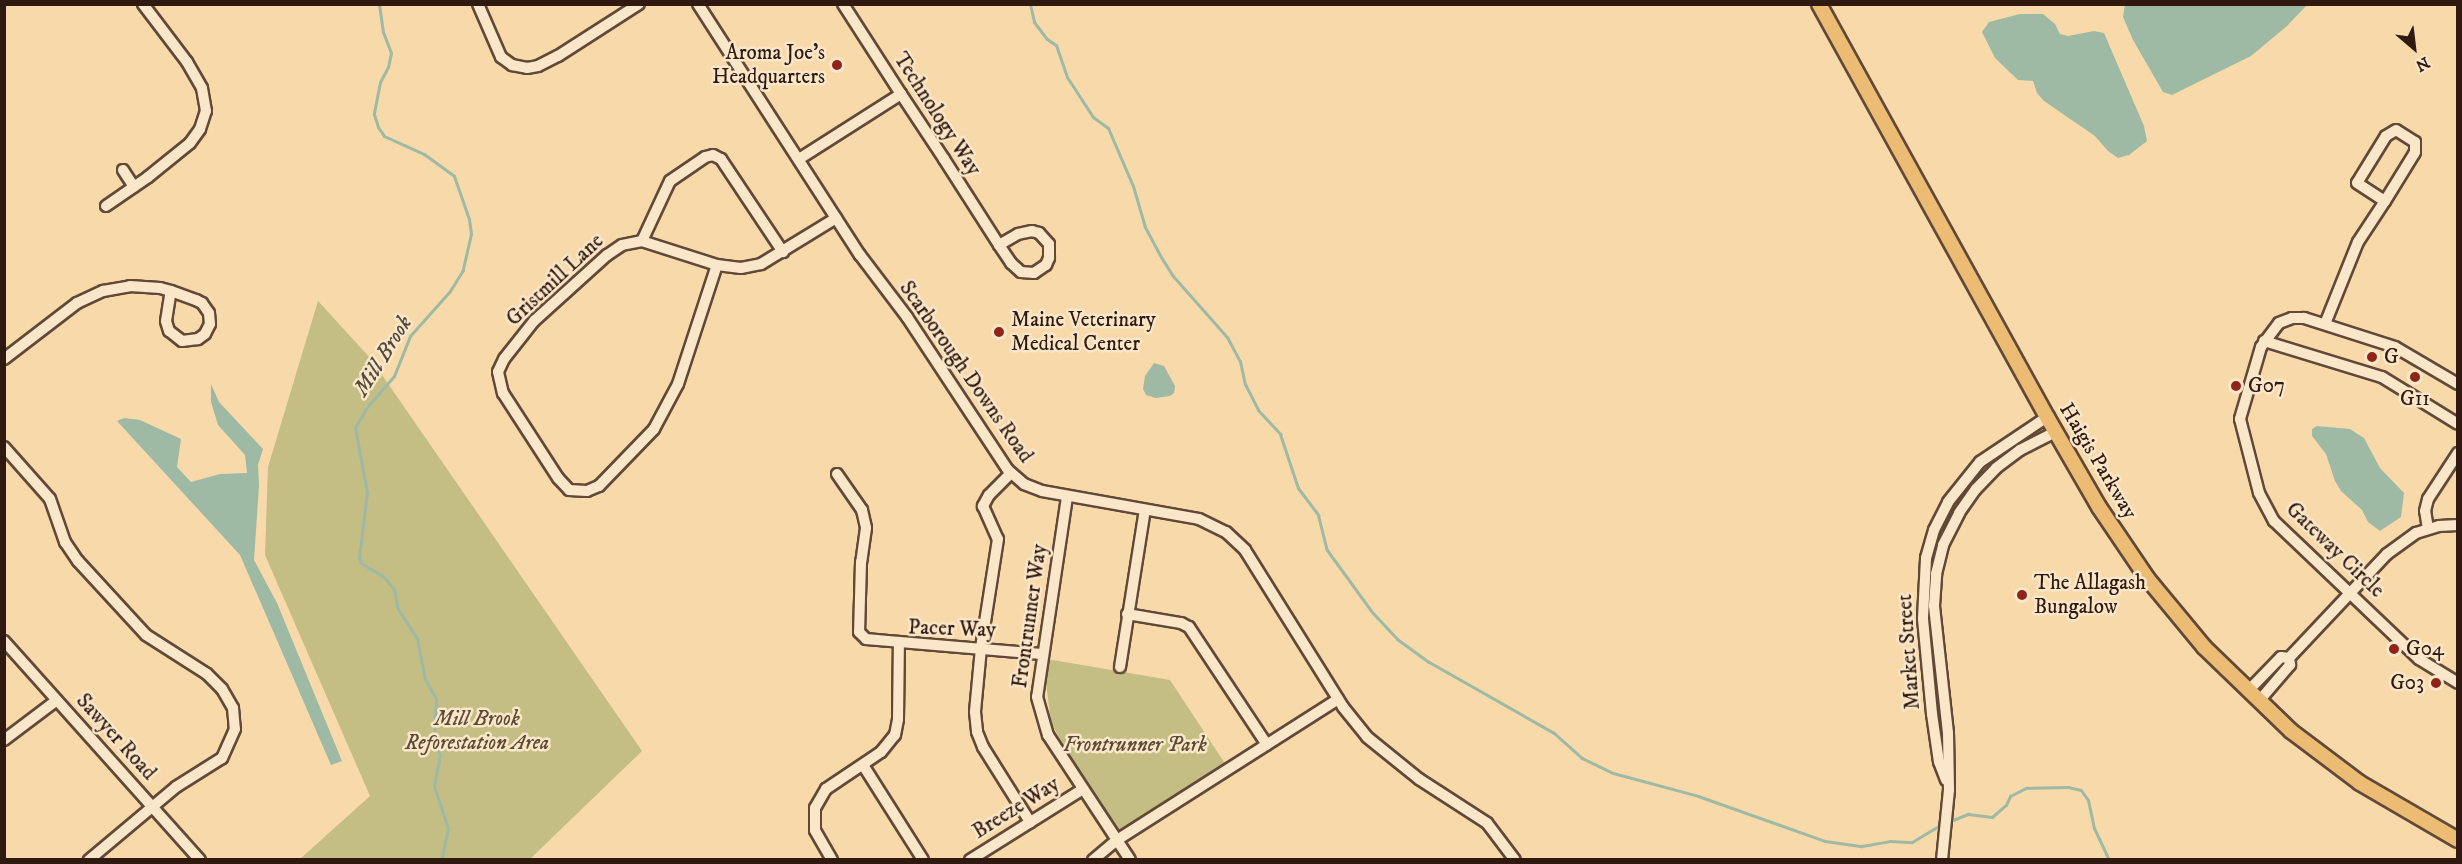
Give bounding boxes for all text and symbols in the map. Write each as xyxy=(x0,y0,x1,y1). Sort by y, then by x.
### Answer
north arrow xyxy=(2384,18,2444,78)
place label: Aroma Joe's Headquarters xyxy=(712,40,825,90)
street label: Technology Way xyxy=(888,48,986,180)
text: N xyxy=(2412,52,2433,76)
marker: Aroma Joe's Headquarters xyxy=(830,58,844,72)
street label: Gristmill Lane xyxy=(501,229,609,331)
street label: Scarborough Downs Road xyxy=(894,276,1038,468)
place label: Maine Veterinary Medical Center xyxy=(1011,307,1156,357)
water label: Mill Brook xyxy=(348,311,418,401)
marker: Maine Veterinary Medical Center xyxy=(992,325,1006,339)
place label: G xyxy=(2384,344,2399,370)
marker: G xyxy=(2365,350,2379,364)
marker: G11 xyxy=(2408,370,2422,384)
place label: G07 xyxy=(2248,373,2285,399)
marker: G07 xyxy=(2229,379,2243,393)
place label: G11 xyxy=(2400,386,2430,412)
street label: Haigis Parkway xyxy=(2054,399,2142,523)
street label: Gateway Circle xyxy=(2281,497,2389,603)
street label: Frontrunner Way xyxy=(1007,542,1053,690)
place label: The Allagash Bungalow xyxy=(2034,570,2146,620)
marker: The Allagash Bungalow xyxy=(2015,588,2029,602)
street label: Market Street xyxy=(1892,593,1926,711)
street label: Pacer Way xyxy=(908,615,996,643)
place label: G04 xyxy=(2406,636,2444,662)
marker: G04 xyxy=(2387,642,2401,656)
place label: G03 xyxy=(2390,670,2424,696)
marker: G03 xyxy=(2429,676,2443,690)
street label: Sawyer Road xyxy=(71,689,161,785)
park label: Mill Brook Reforestation Area xyxy=(405,706,549,756)
park label: Frontrunner Park xyxy=(1063,732,1207,758)
street label: Breeze Way xyxy=(968,771,1064,845)

